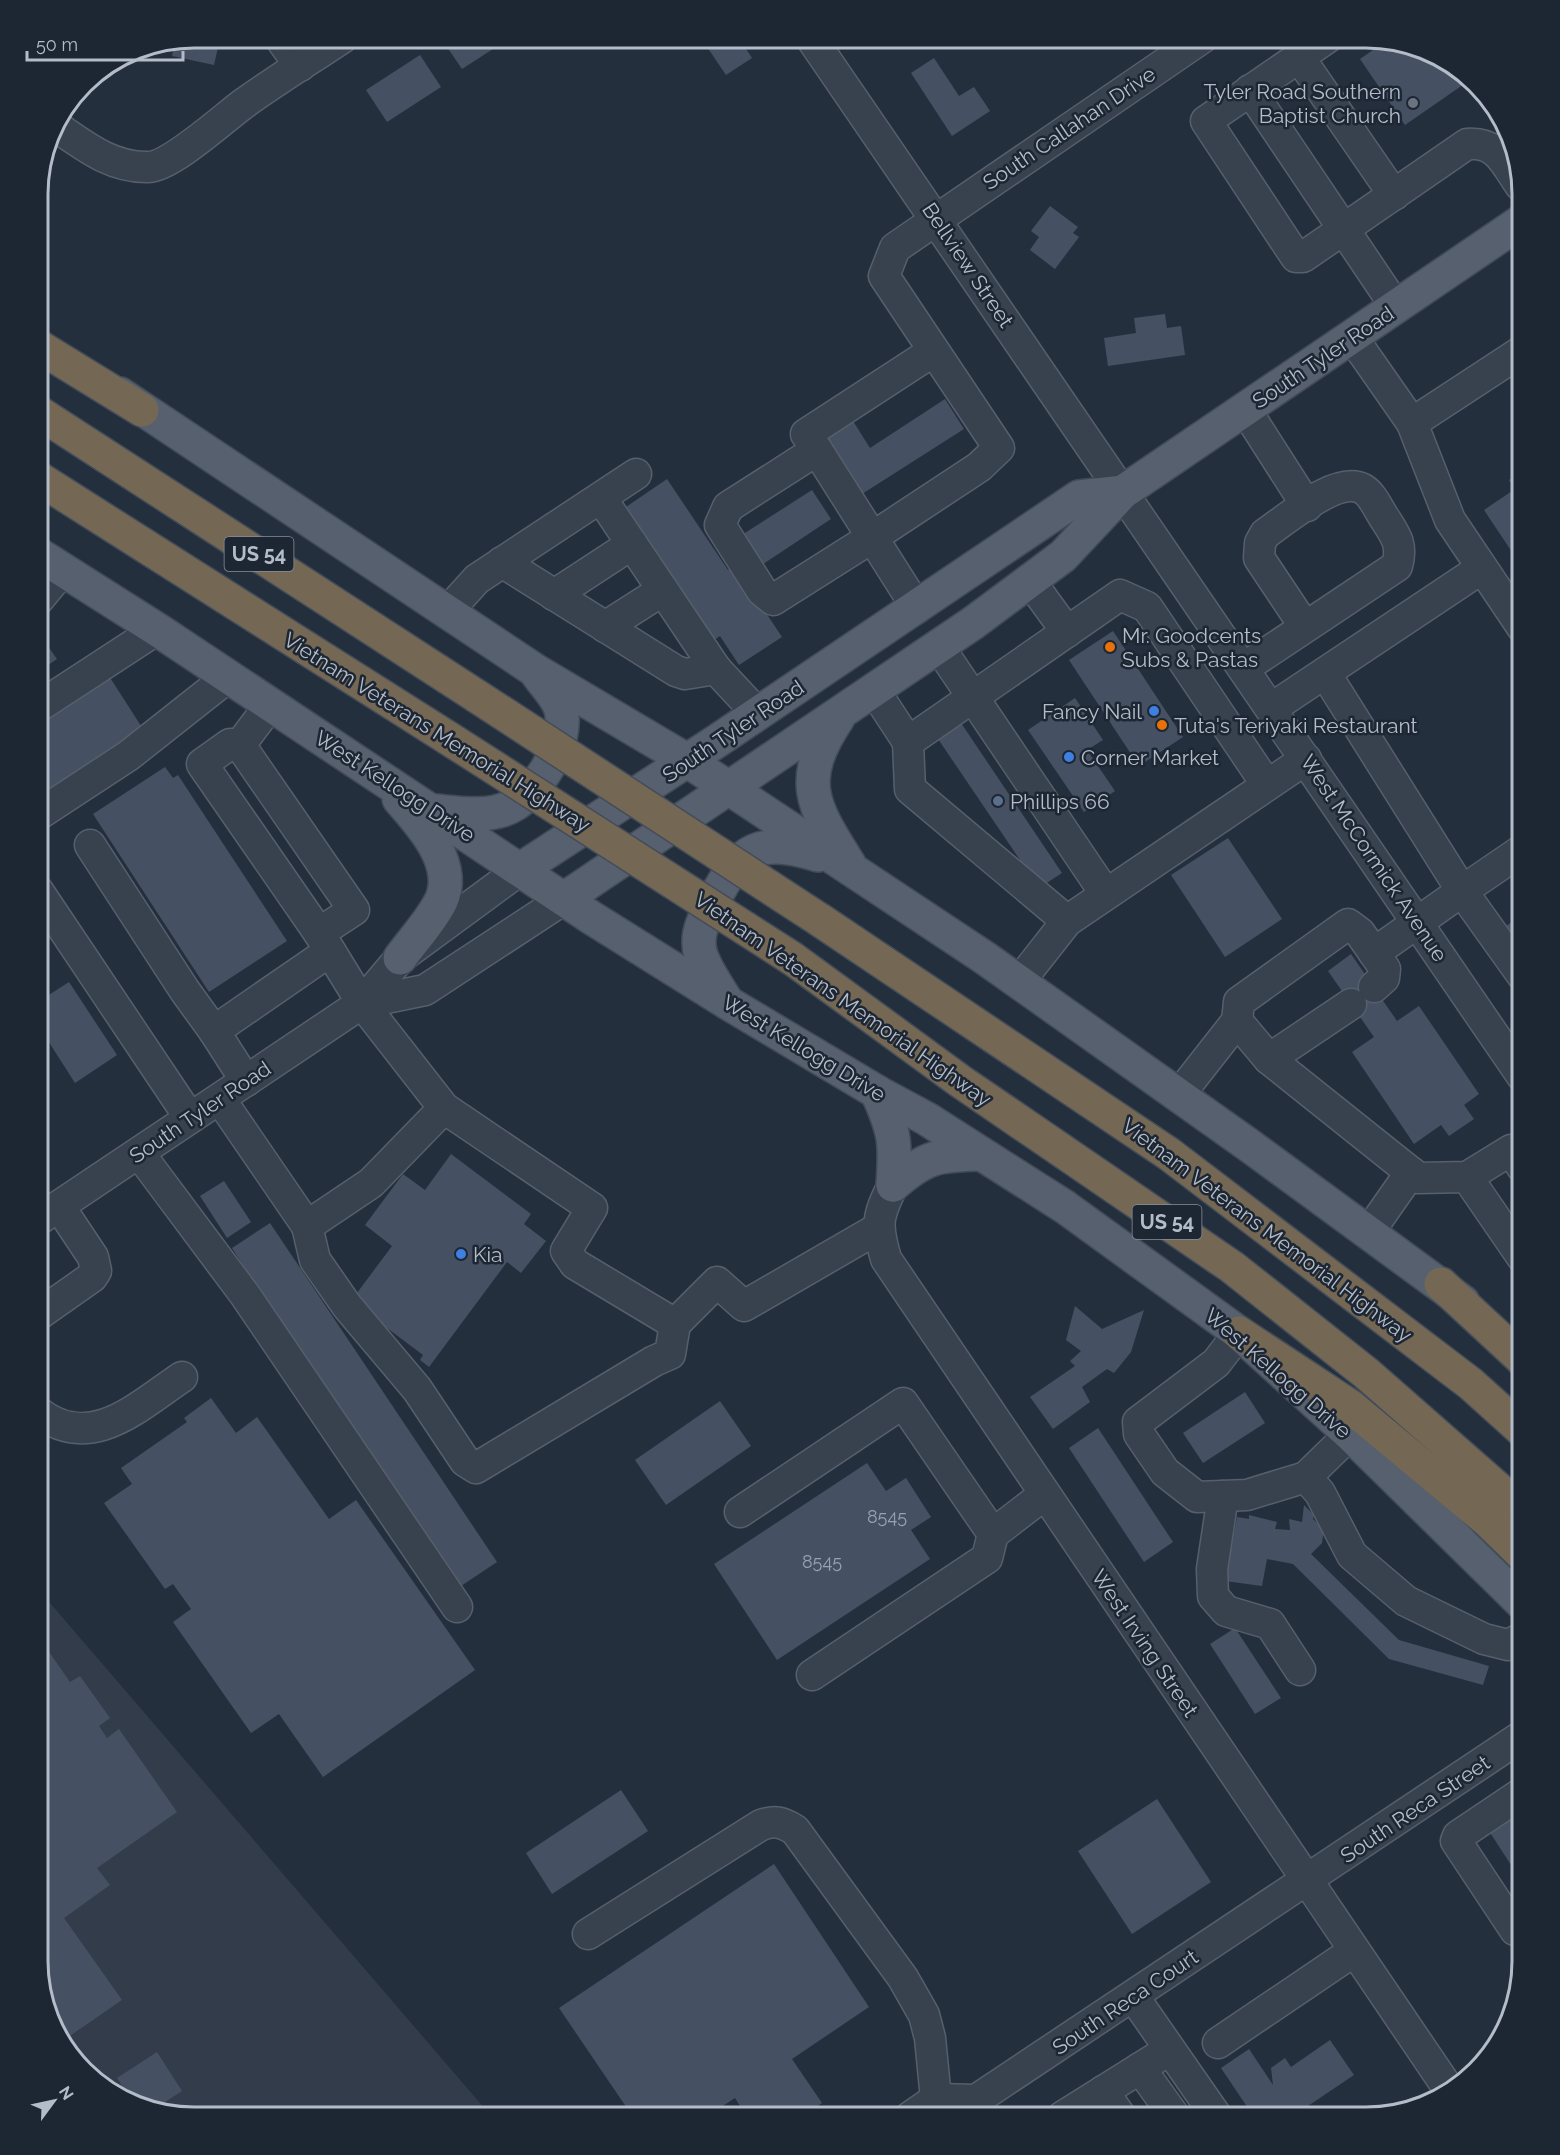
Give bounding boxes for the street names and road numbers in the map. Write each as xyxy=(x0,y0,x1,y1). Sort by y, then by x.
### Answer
street label: South Callahan Drive xyxy=(978,61,1160,195)
street label: Bellview Street xyxy=(917,198,1019,332)
street label: South Tyler Road xyxy=(1248,301,1398,413)
road number: US 54 xyxy=(224,537,294,571)
street label: Vietnam Veterans Memorial Highway xyxy=(279,627,595,837)
street label: South Tyler Road xyxy=(658,675,808,787)
street label: West Kellogg Drive xyxy=(310,725,480,847)
street label: West McCormick Avenue xyxy=(1295,750,1453,966)
street label: Vietnam Veterans Memorial Highway xyxy=(690,886,996,1112)
street label: West Kellogg Drive xyxy=(718,989,890,1107)
street label: South Tyler Road xyxy=(125,1056,275,1168)
street label: Vietnam Veterans Memorial Highway xyxy=(1117,1113,1417,1347)
road number: US 54 xyxy=(1132,1205,1202,1239)
street label: West Kellogg Drive xyxy=(1200,1303,1356,1443)
street label: West Irving Street xyxy=(1086,1564,1204,1722)
street label: South Reca Street xyxy=(1336,1750,1494,1868)
street label: South Reca Court xyxy=(1047,1944,1203,2060)

